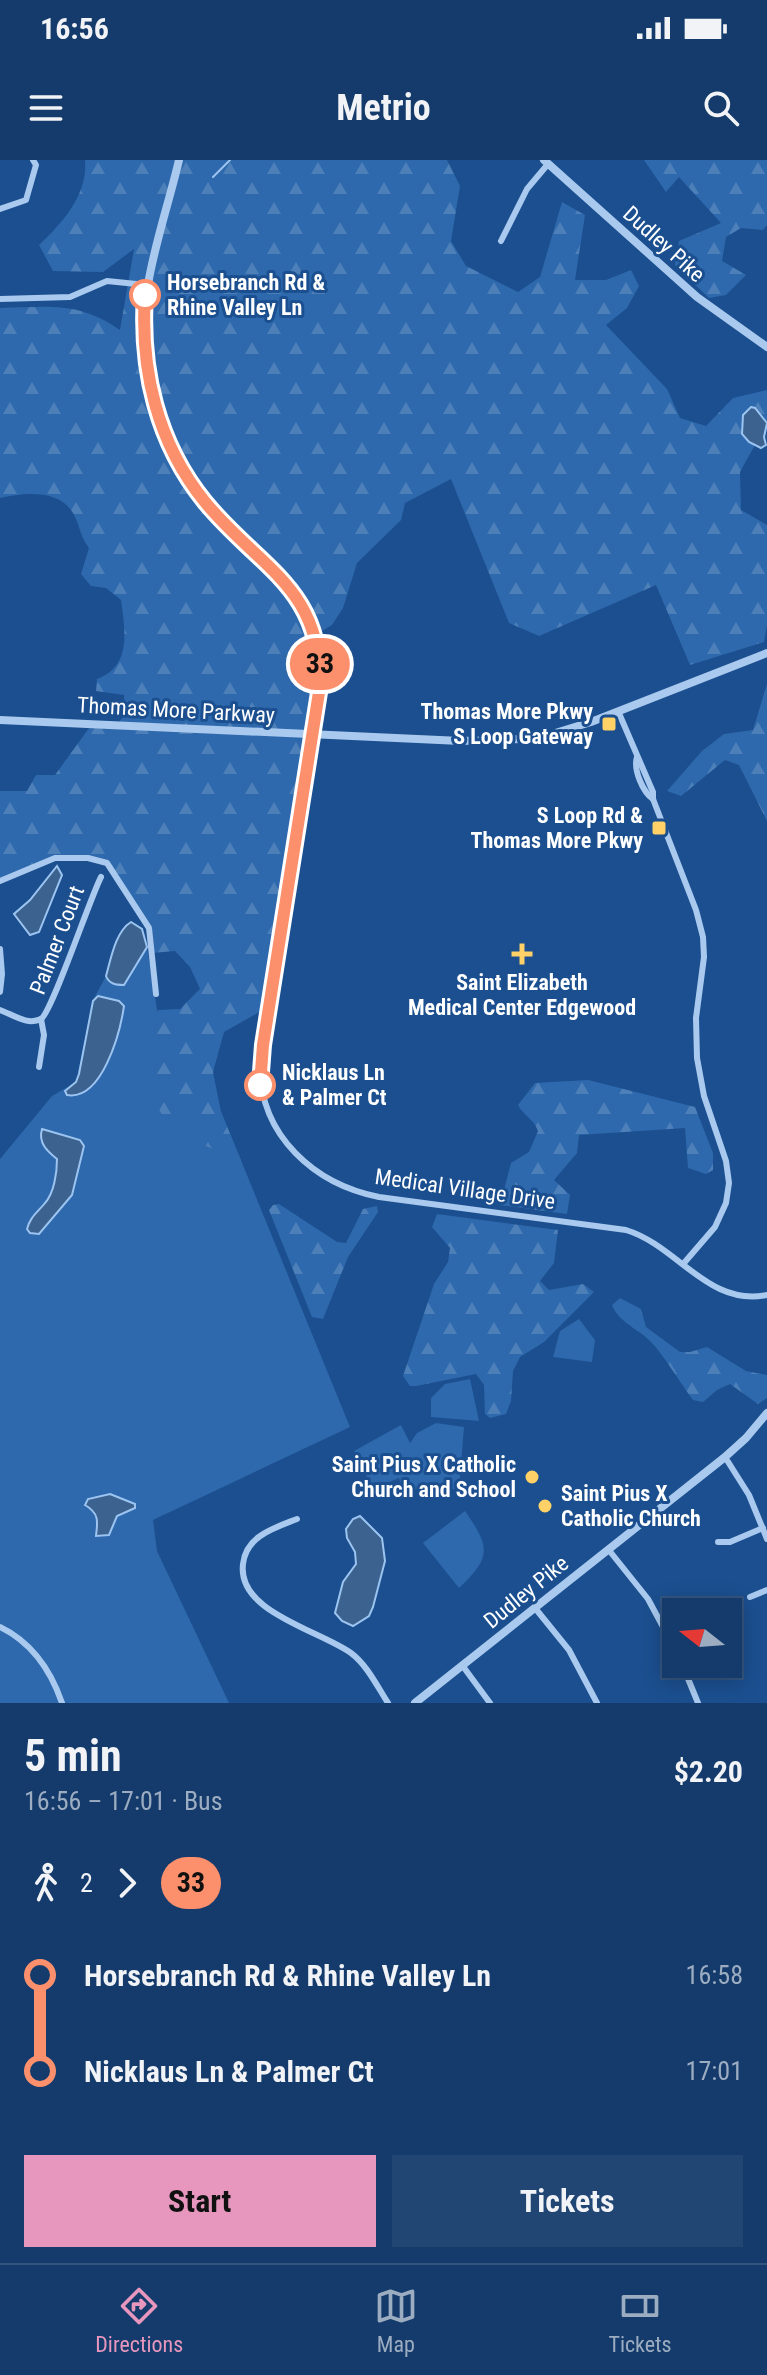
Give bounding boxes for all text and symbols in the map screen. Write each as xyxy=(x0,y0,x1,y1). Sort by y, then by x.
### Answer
text: 16:56 xyxy=(40,11,109,46)
icon: menu xyxy=(24,86,68,130)
icon: search xyxy=(699,86,743,130)
text: Metrio xyxy=(336,87,431,129)
street label: Dudley Pike xyxy=(618,201,710,287)
place label: Horsebranch Rd & Rhine Valley Ln xyxy=(167,270,325,320)
marker: Horsebranch Rd & Rhine Valley Ln xyxy=(130,280,160,310)
line badge: 33 xyxy=(284,638,356,690)
text: 33 xyxy=(306,647,334,680)
street label: Thomas More Parkway xyxy=(77,692,275,728)
place label: Thomas More Pkwy S Loop Gateway xyxy=(420,699,593,749)
marker: Thomas More Pkwy S Loop Gateway xyxy=(600,715,618,733)
place label: S Loop Rd & Thomas More Pkwy xyxy=(470,803,643,853)
marker: S Loop Rd & Thomas More Pkwy xyxy=(650,819,668,837)
street label: Palmer Court xyxy=(25,882,89,998)
marker: Saint Elizabeth Medical Center Edgewood xyxy=(511,943,533,965)
place label: Saint Elizabeth Medical Center Edgewood xyxy=(408,970,636,1020)
place label: Nicklaus Ln & Palmer Ct xyxy=(282,1060,387,1110)
marker: Nicklaus Ln & Palmer Ct xyxy=(245,1070,275,1100)
street label: Medical Village Drive xyxy=(373,1164,557,1214)
place label: Saint Pius X Catholic Church and School xyxy=(332,1452,516,1502)
marker: Saint Pius X Catholic Church and School xyxy=(523,1468,541,1486)
place label: Saint Pius X Catholic Church xyxy=(561,1481,701,1531)
marker: Saint Pius X Catholic Church xyxy=(536,1497,554,1515)
street label: Dudley Pike xyxy=(479,1551,573,1633)
north arrow xyxy=(662,1598,742,1678)
map controls xyxy=(662,1598,742,1678)
text: 5 min xyxy=(24,1730,122,1782)
text: $2.20 xyxy=(674,1754,743,1789)
text: 16:56 – 17:01 · Bus xyxy=(24,1786,223,1816)
icon: walk xyxy=(24,1861,68,1905)
icon: forward xyxy=(105,1861,149,1905)
text: 33 xyxy=(177,1866,205,1899)
text: 2 xyxy=(80,1868,93,1898)
text: Horsebranch Rd & Rhine Valley Ln xyxy=(84,1958,491,1993)
text: 16:58 xyxy=(686,1960,743,1990)
text: Nicklaus Ln & Palmer Ct xyxy=(84,2054,374,2089)
text: 17:01 xyxy=(686,2056,743,2086)
button: Start xyxy=(24,2155,376,2247)
button: Tickets xyxy=(392,2155,743,2247)
tab: Directions xyxy=(95,2284,183,2357)
tab: Map xyxy=(374,2284,418,2357)
tab: Tickets xyxy=(608,2284,672,2357)

